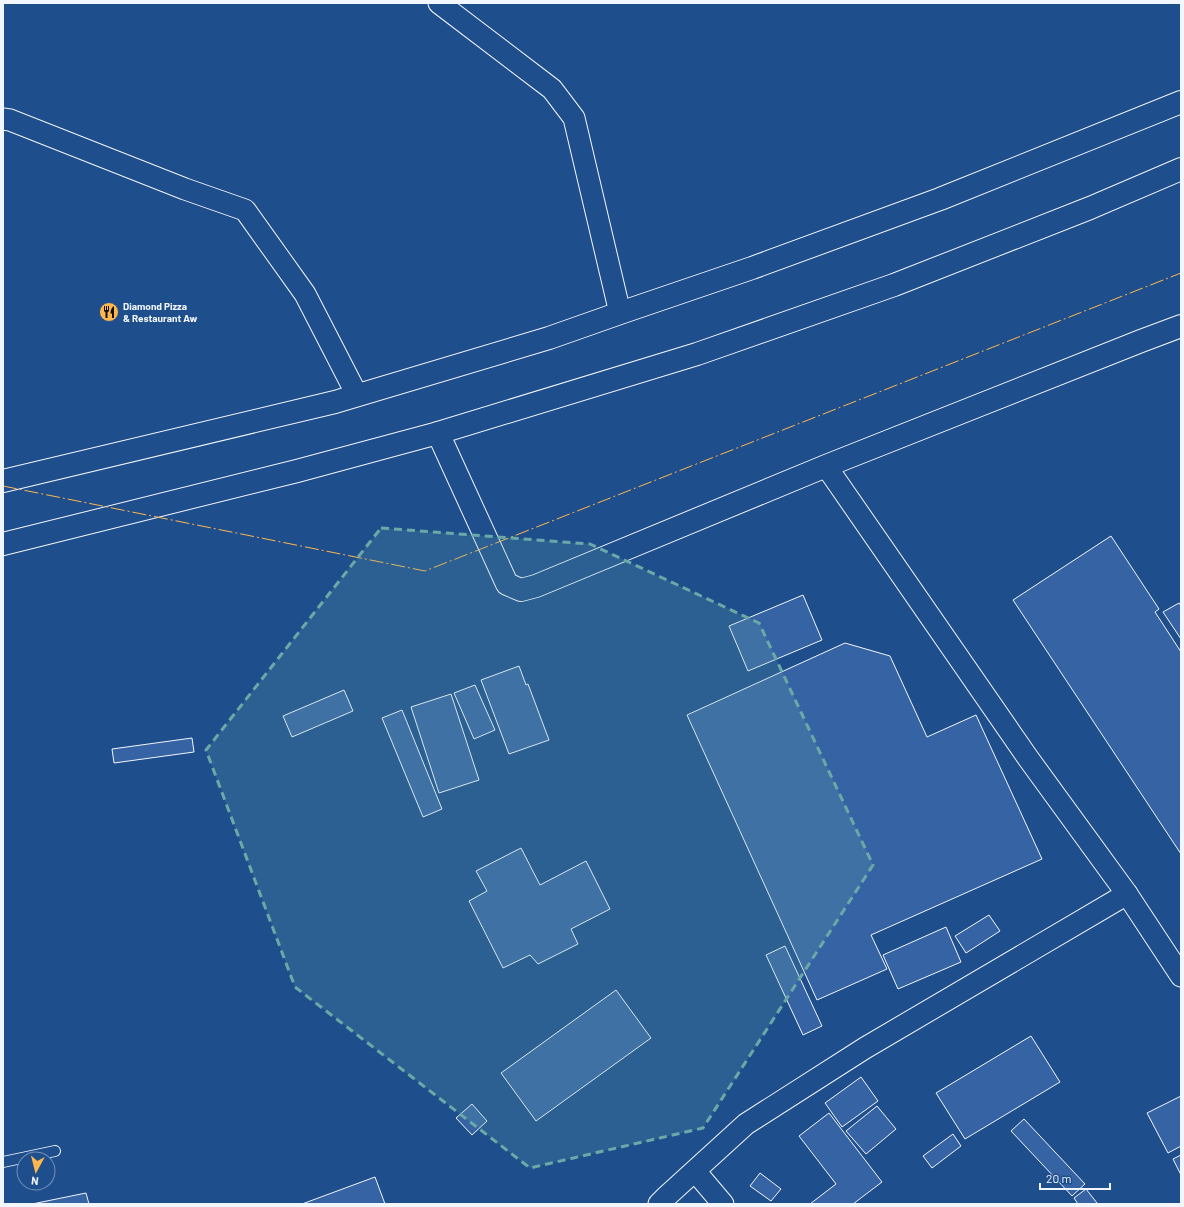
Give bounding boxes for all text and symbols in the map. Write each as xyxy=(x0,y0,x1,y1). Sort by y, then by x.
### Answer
place label: Diamond Pizza & Restaurant Aw xyxy=(123,300,198,324)
restaurant icon: Diamond Pizza & Restaurant Aw xyxy=(98,301,120,323)
north arrow xyxy=(16,1151,56,1191)
scale bar xyxy=(1040,1165,1110,1191)
text: 20 m xyxy=(1046,1171,1072,1185)
text: N xyxy=(30,1175,39,1188)

